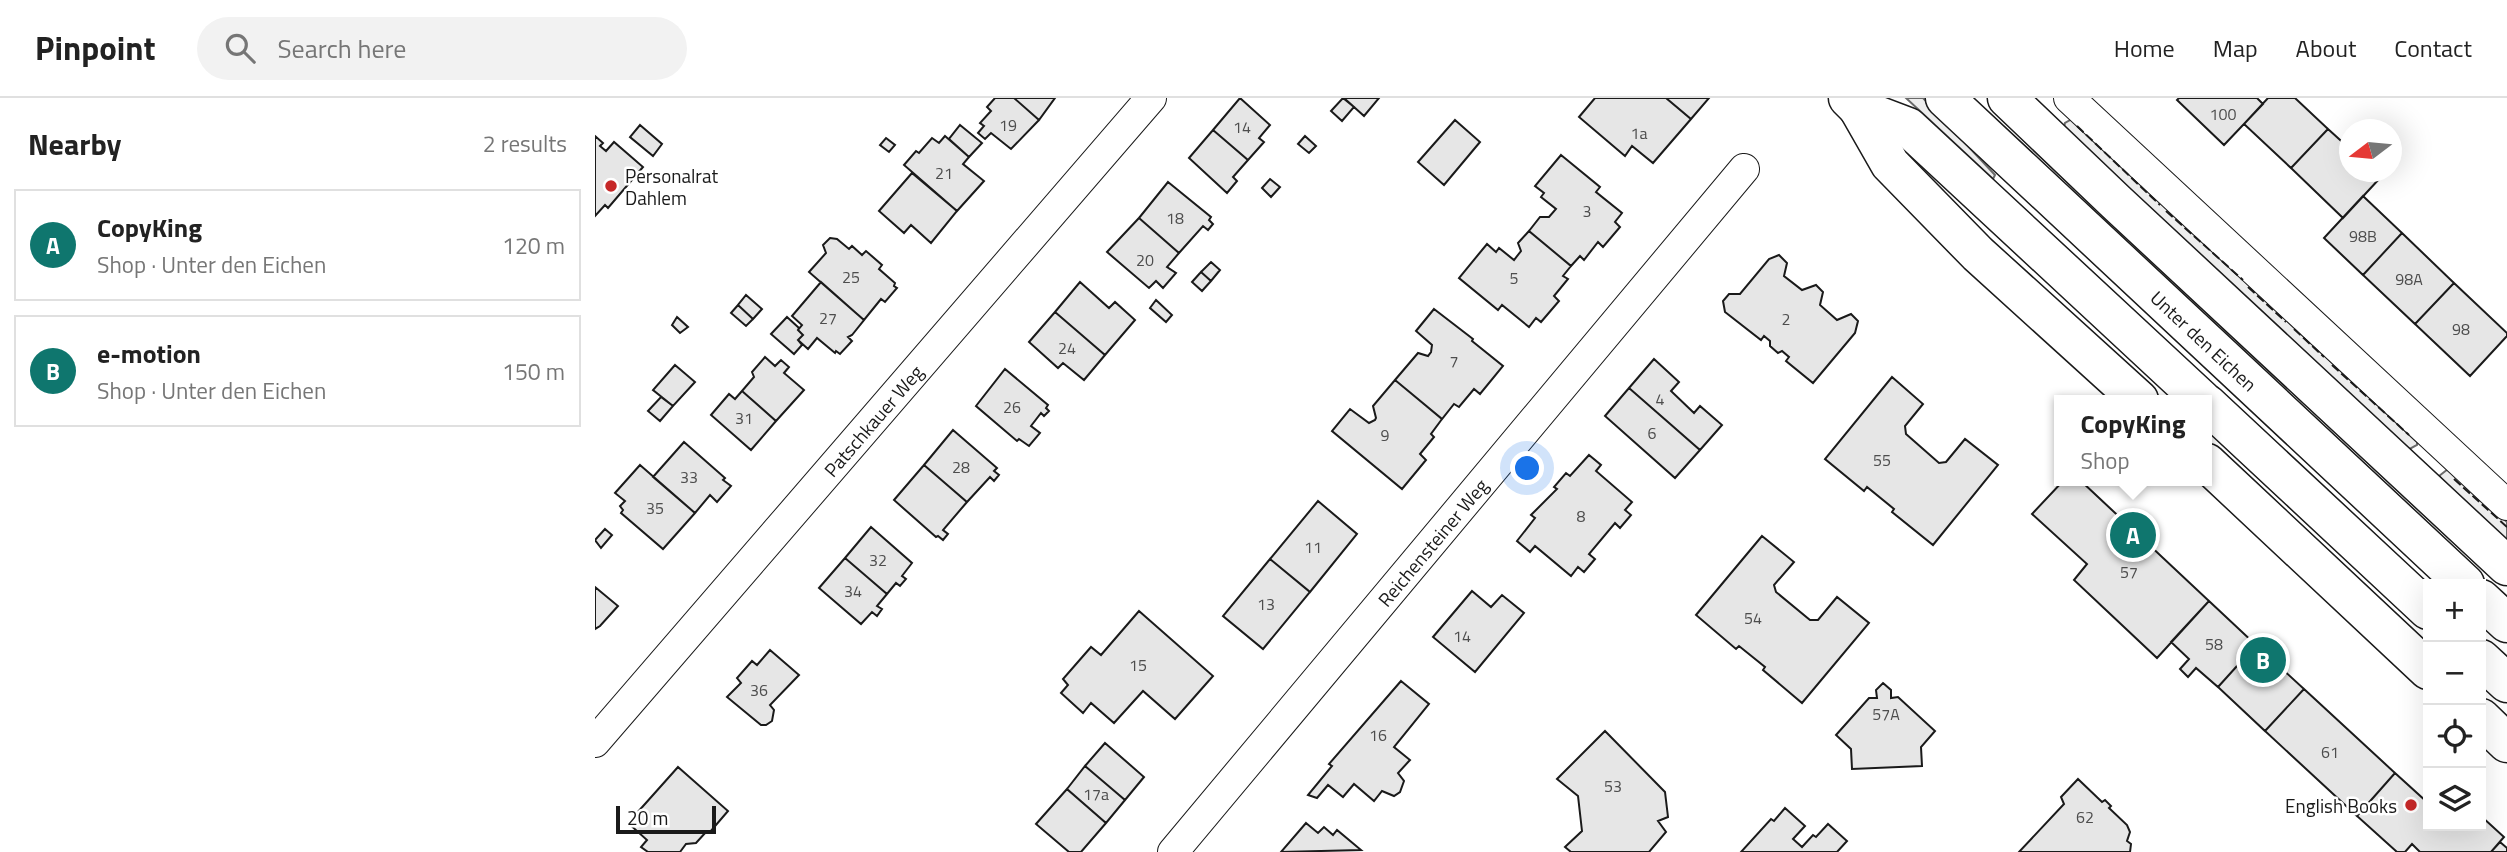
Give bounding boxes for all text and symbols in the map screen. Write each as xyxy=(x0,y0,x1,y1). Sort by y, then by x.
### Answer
search box xyxy=(197,17,687,80)
text: Pinpoint xyxy=(35,23,155,73)
icon: search xyxy=(221,29,259,67)
text: Search here xyxy=(277,29,406,68)
text: Home xyxy=(2114,30,2175,66)
text: Map xyxy=(2213,30,2258,66)
text: About xyxy=(2296,30,2356,66)
text: Contact xyxy=(2394,30,2472,66)
house number: 100 xyxy=(2210,102,2236,126)
house number: 19 xyxy=(999,113,1017,137)
house number: 14 xyxy=(1233,115,1251,139)
north arrow xyxy=(2339,119,2402,182)
text: Nearby xyxy=(28,121,121,167)
house number: 1a xyxy=(1631,121,1647,145)
text: 2 results xyxy=(483,126,567,161)
place label: Personalrat Dahlem xyxy=(625,161,718,212)
house number: 21 xyxy=(935,161,953,185)
marker: Personalrat Dahlem xyxy=(603,178,619,194)
house number: 3 xyxy=(1583,199,1591,223)
house number: 18 xyxy=(1166,206,1184,230)
text: CopyKing xyxy=(97,208,202,247)
house number: 98B xyxy=(2349,224,2377,248)
text: A xyxy=(46,228,60,263)
text: 120 m xyxy=(502,228,565,263)
text: Shop · Unter den Eichen xyxy=(97,247,326,282)
house number: 20 xyxy=(1136,248,1154,272)
house number: 25 xyxy=(842,265,860,289)
house number: 5 xyxy=(1510,266,1519,290)
house number: 98A xyxy=(2395,267,2423,291)
street label: Unter den Eichen xyxy=(2145,283,2264,398)
house number: 27 xyxy=(819,306,837,330)
house number: 2 xyxy=(1782,307,1790,331)
house number: 98 xyxy=(2452,317,2470,341)
text: e-motion xyxy=(97,334,201,373)
house number: 24 xyxy=(1058,336,1076,360)
house number: 7 xyxy=(1450,349,1458,373)
text: B xyxy=(46,354,60,389)
text: 150 m xyxy=(502,354,565,389)
street label: Patschkauer Weg xyxy=(816,358,929,483)
text: Shop · Unter den Eichen xyxy=(97,373,326,408)
house number: 4 xyxy=(1656,387,1665,411)
house number: 26 xyxy=(1003,395,1021,419)
popup xyxy=(2054,395,2212,486)
text: CopyKing xyxy=(2080,404,2186,443)
house number: 31 xyxy=(735,406,753,430)
house number: 6 xyxy=(1648,421,1657,445)
house number: 9 xyxy=(1381,423,1390,447)
text: Shop xyxy=(2080,443,2130,478)
house number: 55 xyxy=(1873,448,1891,472)
your location xyxy=(1510,451,1544,485)
house number: 28 xyxy=(952,455,970,479)
house number: 33 xyxy=(680,465,698,489)
street label: Reichensteiner Weg xyxy=(1370,471,1495,612)
house number: 35 xyxy=(646,496,664,520)
house number: 8 xyxy=(1577,504,1586,528)
pin: A xyxy=(2110,509,2156,561)
house number: 11 xyxy=(1304,535,1322,559)
house number: 32 xyxy=(869,548,887,572)
house number: 57 xyxy=(2120,560,2138,584)
house number: 34 xyxy=(844,579,862,603)
map controls xyxy=(2423,579,2486,831)
button: + xyxy=(2423,579,2486,642)
house number: 13 xyxy=(1257,592,1275,616)
house number: 54 xyxy=(1744,606,1762,630)
house number: 14 xyxy=(1453,624,1471,648)
house number: 58 xyxy=(2205,632,2223,656)
pin: B xyxy=(2240,634,2286,686)
button: − xyxy=(2423,642,2486,705)
house number: 15 xyxy=(1129,653,1147,677)
house number: 36 xyxy=(750,678,768,702)
house number: 57A xyxy=(1872,702,1900,726)
button: locate xyxy=(2423,705,2486,768)
house number: 16 xyxy=(1369,723,1387,747)
house number: 61 xyxy=(2321,740,2339,764)
button: layers xyxy=(2423,768,2486,831)
house number: 53 xyxy=(1604,774,1622,798)
house number: 17a xyxy=(1083,782,1109,806)
place label: English Books xyxy=(2285,791,2397,820)
marker: English Books xyxy=(2403,797,2419,813)
scale bar xyxy=(616,803,716,835)
text: 20 m xyxy=(627,803,668,832)
house number: 62 xyxy=(2076,805,2094,829)

